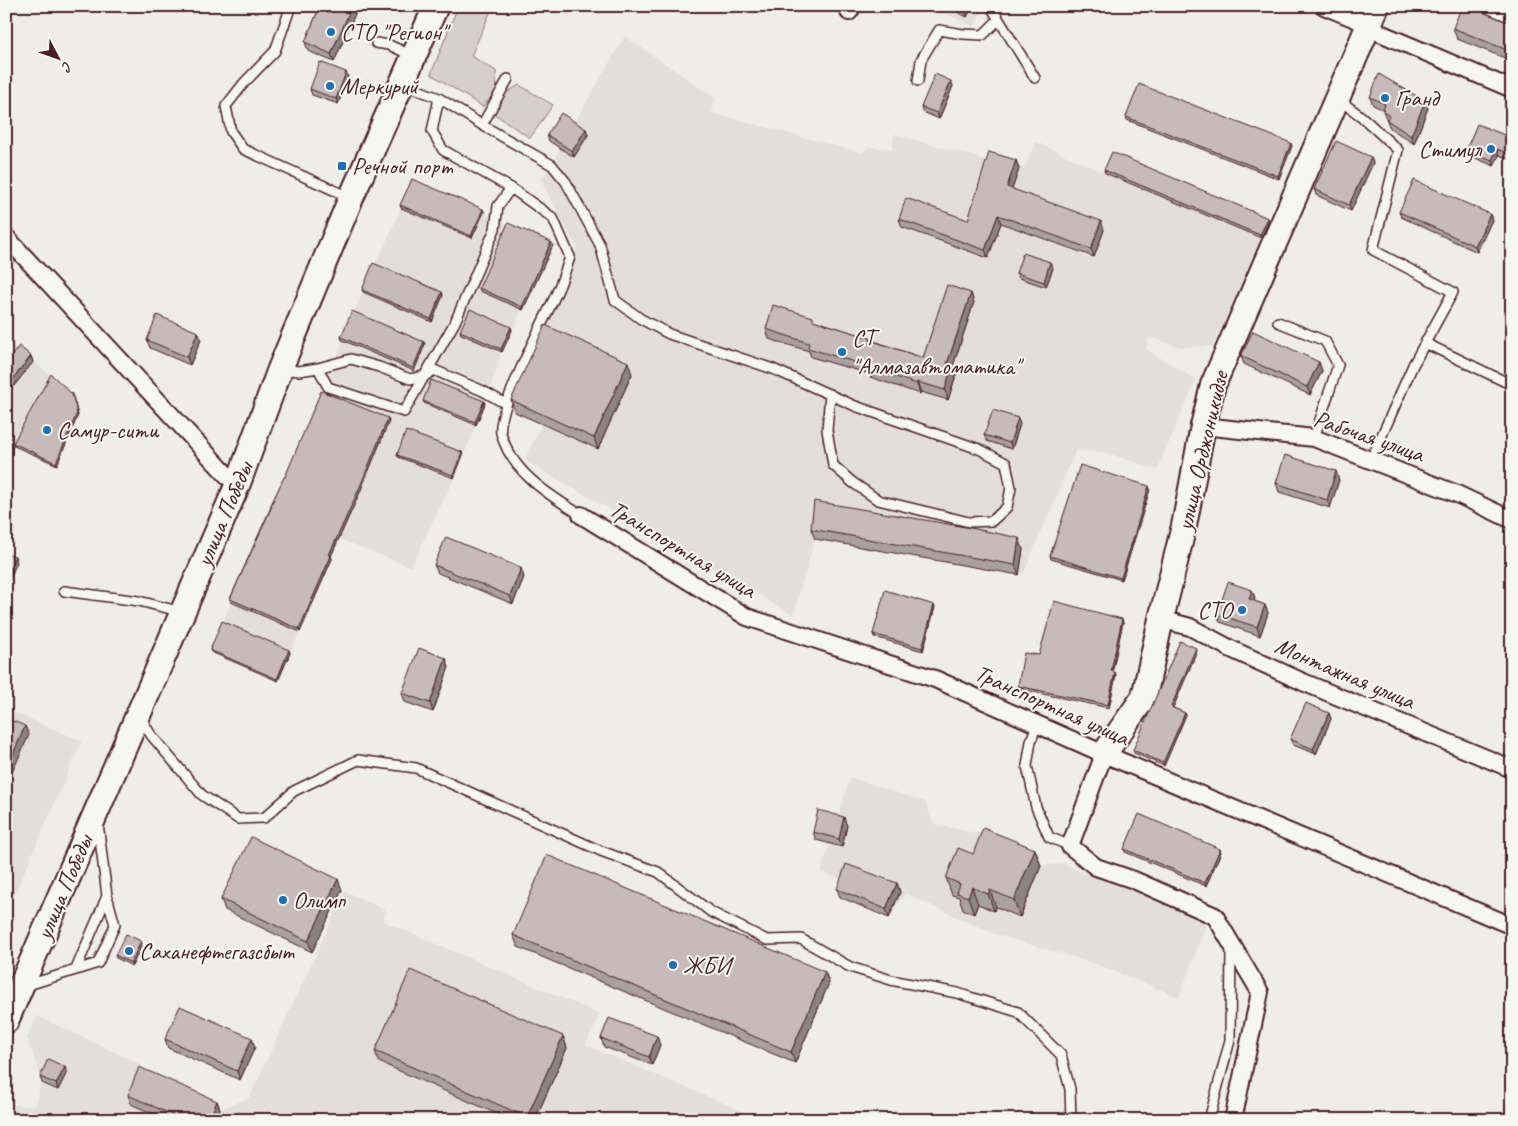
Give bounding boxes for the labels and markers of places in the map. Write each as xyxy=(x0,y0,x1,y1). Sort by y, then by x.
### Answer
place label: СТО "Регион" xyxy=(341,17,452,47)
marker: СТО "Регион" xyxy=(325,26,337,38)
place label: Меркурий xyxy=(340,71,420,101)
marker: Меркурий xyxy=(324,80,336,92)
place label: Гранд xyxy=(1395,83,1441,113)
marker: Гранд xyxy=(1379,92,1391,104)
place label: Стимул xyxy=(1418,134,1483,164)
marker: Стимул xyxy=(1485,143,1497,155)
place label: Речной порт xyxy=(352,151,453,181)
marker: Речной порт xyxy=(336,160,348,172)
place label: СТ "Алмазавтоматика" xyxy=(852,323,1025,381)
marker: СТ "Алмазавтоматика" xyxy=(836,346,848,358)
place label: Самур-сити xyxy=(57,415,160,445)
marker: Самур-сити xyxy=(41,424,53,436)
place label: СТО xyxy=(1198,595,1235,625)
marker: СТО xyxy=(1236,604,1248,616)
place label: Олимп xyxy=(293,885,346,915)
marker: Олимп xyxy=(277,894,289,906)
place label: Саханефтегазсбыт xyxy=(139,936,295,966)
marker: Саханефтегазсбыт xyxy=(123,945,135,957)
place label: ЖБИ xyxy=(683,950,734,980)
marker: ЖБИ xyxy=(667,959,679,971)

